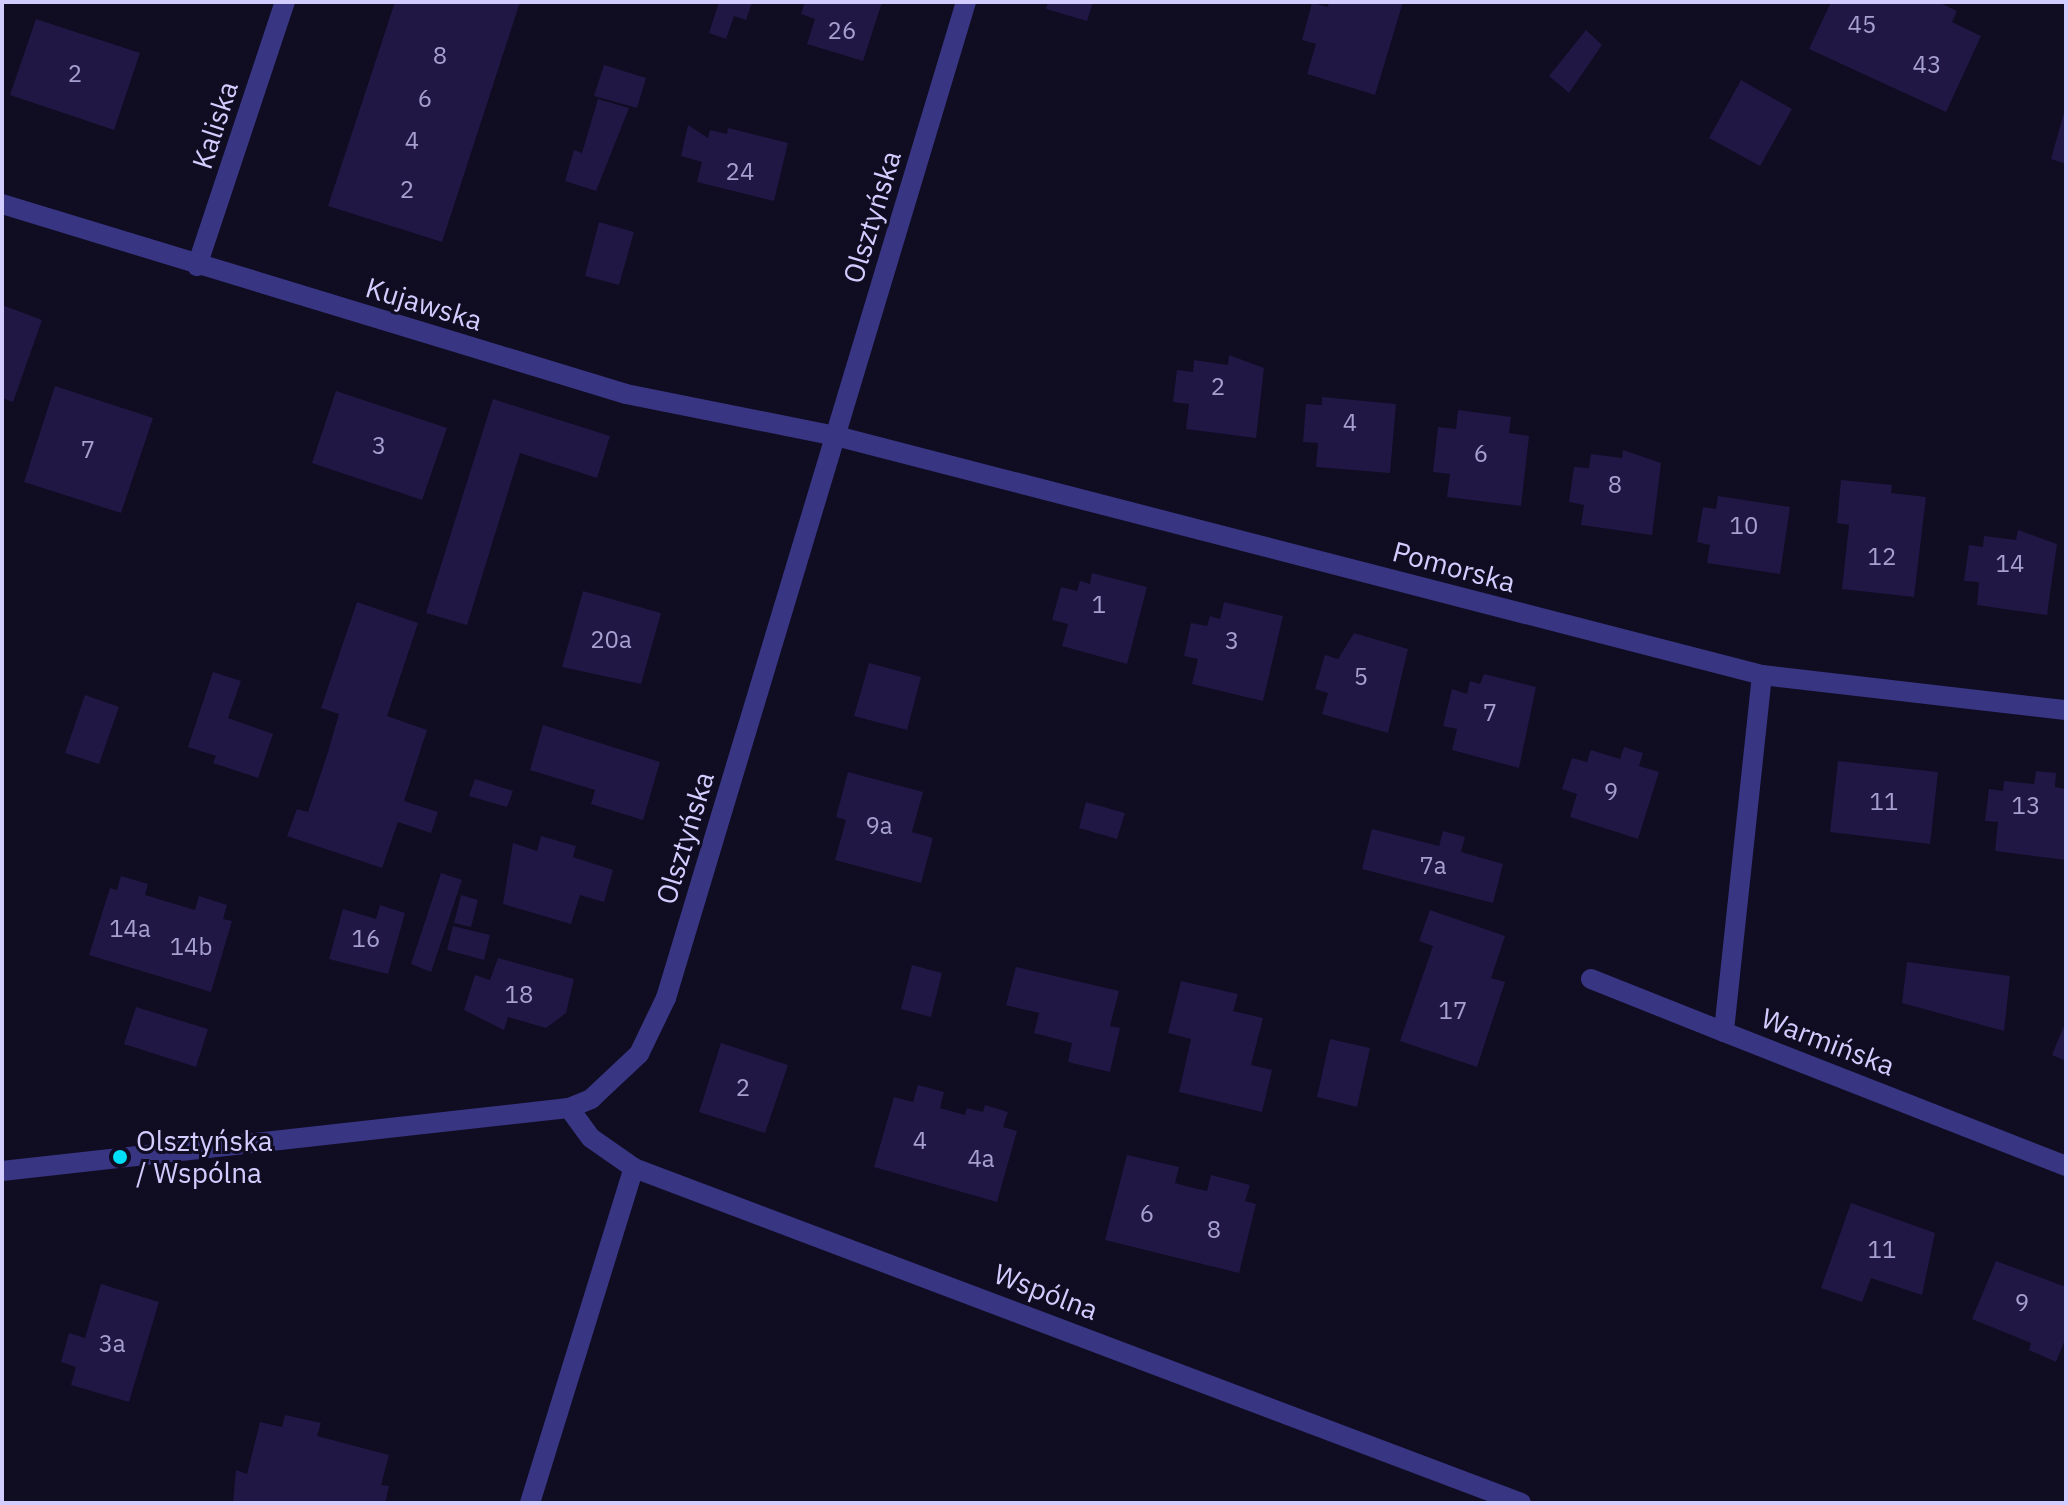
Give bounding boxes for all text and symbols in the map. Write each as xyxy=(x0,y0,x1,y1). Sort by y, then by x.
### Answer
house number: 45 xyxy=(1848,11,1876,39)
house number: 26 xyxy=(828,17,856,45)
house number: 8 xyxy=(433,42,447,70)
house number: 43 xyxy=(1913,51,1941,79)
house number: 2 xyxy=(68,60,82,88)
street label: Kaliska xyxy=(185,77,245,173)
house number: 6 xyxy=(418,85,432,113)
house number: 4 xyxy=(405,127,419,155)
street label: Olsztyńska xyxy=(836,147,908,287)
house number: 24 xyxy=(726,158,754,186)
house number: 2 xyxy=(400,176,414,204)
street label: Kujawska xyxy=(362,270,486,338)
house number: 2 xyxy=(1211,373,1225,401)
house number: 4 xyxy=(1343,409,1357,437)
house number: 3 xyxy=(372,432,386,460)
house number: 7 xyxy=(81,436,95,464)
house number: 6 xyxy=(1474,440,1488,468)
house number: 8 xyxy=(1608,471,1622,499)
house number: 10 xyxy=(1730,512,1758,540)
street label: Pomorska xyxy=(1389,535,1519,599)
house number: 12 xyxy=(1868,543,1896,571)
house number: 14 xyxy=(1996,550,2024,578)
house number: 1 xyxy=(1092,591,1106,619)
house number: 20a xyxy=(590,626,632,654)
house number: 3 xyxy=(1225,627,1239,655)
house number: 5 xyxy=(1354,663,1368,691)
house number: 7 xyxy=(1483,699,1497,727)
street label: Olsztyńska xyxy=(649,768,721,908)
house number: 9 xyxy=(1604,778,1618,806)
house number: 11 xyxy=(1870,788,1898,816)
house number: 13 xyxy=(2012,792,2040,820)
house number: 9a xyxy=(865,812,893,840)
house number: 7a xyxy=(1419,852,1447,880)
house number: 14a xyxy=(109,915,151,943)
house number: 16 xyxy=(352,925,380,953)
house number: 14b xyxy=(170,933,212,961)
house number: 18 xyxy=(505,981,533,1009)
house number: 17 xyxy=(1439,997,1467,1025)
street label: Warmińska xyxy=(1756,1001,1900,1083)
house number: 2 xyxy=(736,1074,750,1102)
place label: Olsztyńska / Wspólna xyxy=(136,1124,273,1190)
house number: 4 xyxy=(913,1127,927,1155)
house number: 4a xyxy=(967,1145,995,1173)
marker: Olsztyńska / Wspólna xyxy=(111,1148,129,1166)
house number: 6 xyxy=(1140,1200,1154,1228)
house number: 8 xyxy=(1207,1216,1221,1244)
house number: 11 xyxy=(1868,1236,1896,1264)
street label: Wspólna xyxy=(989,1257,1103,1327)
house number: 9 xyxy=(2015,1289,2029,1317)
house number: 3a xyxy=(98,1330,126,1358)

